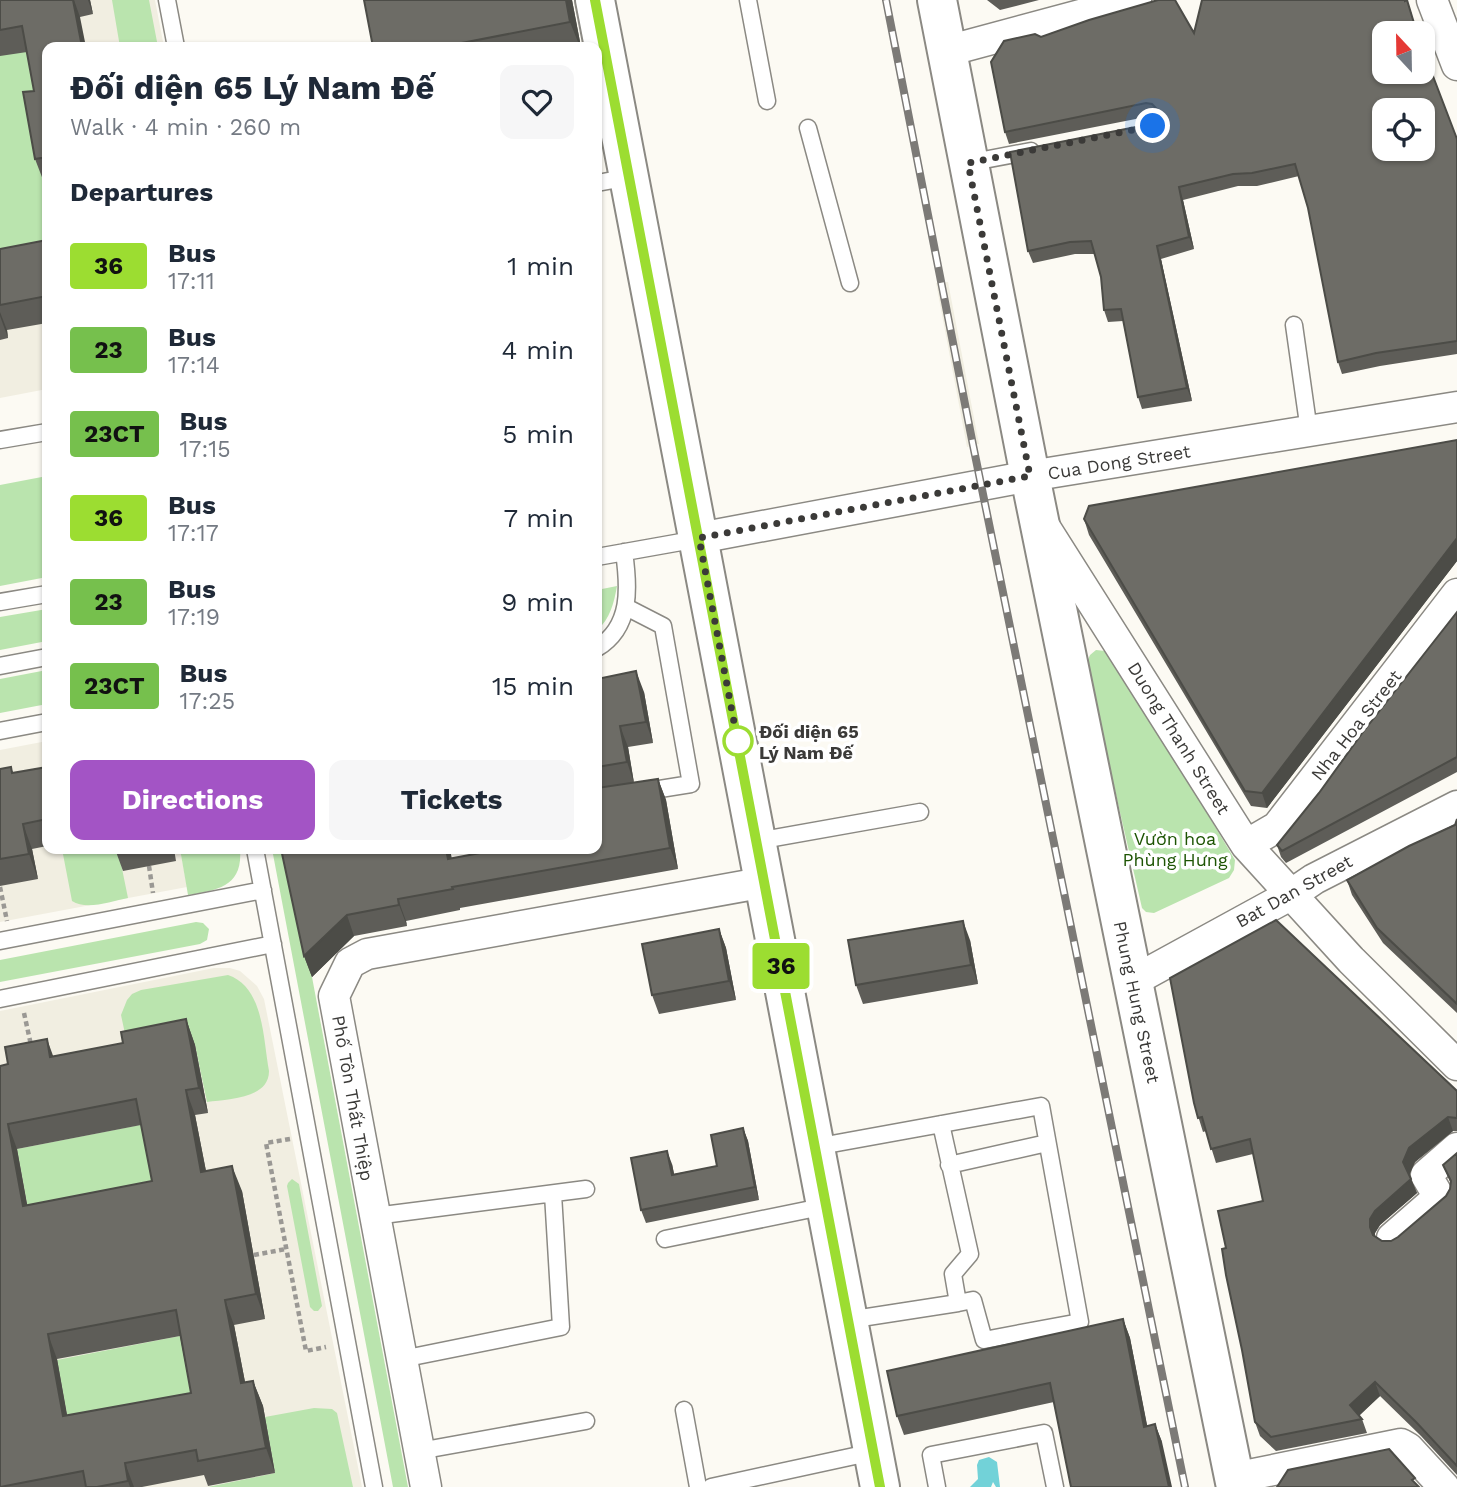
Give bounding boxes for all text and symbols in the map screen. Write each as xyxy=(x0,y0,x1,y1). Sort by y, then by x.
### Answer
north arrow xyxy=(1372,21,1435,84)
map controls xyxy=(1372,21,1435,161)
button: heart xyxy=(500,65,574,139)
text: Đối diện 65 Lý Nam Đế xyxy=(70,68,434,107)
button: locate xyxy=(1372,98,1435,161)
your location xyxy=(1135,108,1170,143)
text: Walk · 4 min · 260 m xyxy=(70,114,301,141)
text: Departures xyxy=(70,177,213,207)
text: Bus xyxy=(168,238,216,268)
text: 1 min xyxy=(507,251,574,281)
text: 36 xyxy=(94,252,123,280)
text: 17:11 xyxy=(168,268,215,295)
text: Bus xyxy=(168,322,216,352)
text: 4 min xyxy=(501,335,574,365)
text: 23 xyxy=(94,336,123,364)
text: 17:14 xyxy=(168,352,220,379)
text: Bus xyxy=(180,406,227,436)
text: 5 min xyxy=(502,419,574,449)
text: 23CT xyxy=(84,420,145,448)
text: 17:15 xyxy=(180,436,231,463)
street label: Cua Dong Street xyxy=(1046,440,1192,484)
text: Bus xyxy=(168,490,216,520)
text: 7 min xyxy=(504,503,574,533)
text: 36 xyxy=(94,504,123,532)
text: 17:17 xyxy=(168,520,219,547)
text: Bus xyxy=(168,574,216,604)
text: 9 min xyxy=(501,587,574,617)
text: 23 xyxy=(94,588,123,616)
text: 17:19 xyxy=(168,604,220,631)
text: Bus xyxy=(180,658,227,688)
street label: Duong Thanh Street xyxy=(1124,658,1235,818)
street label: Nha Hoa Street xyxy=(1306,665,1406,784)
text: 15 min xyxy=(492,671,574,701)
text: 23CT xyxy=(84,672,145,700)
text: 17:25 xyxy=(180,688,235,715)
place label: Đối diện 65 Lý Nam Đế xyxy=(759,721,859,763)
marker: Đối diện 65 Lý Nam Đế xyxy=(723,726,753,756)
button: Directions xyxy=(70,760,315,840)
button: Tickets xyxy=(329,760,574,840)
park label: Vườn hoa Phùng Hưng xyxy=(1123,828,1228,870)
street label: Bat Dan Street xyxy=(1232,850,1356,932)
street label: Phung Hung Street xyxy=(1110,919,1165,1085)
line badge: 36 xyxy=(750,943,812,989)
text: 36 xyxy=(766,952,796,980)
street label: Phố Tôn Thất Thiệp xyxy=(328,1014,378,1182)

